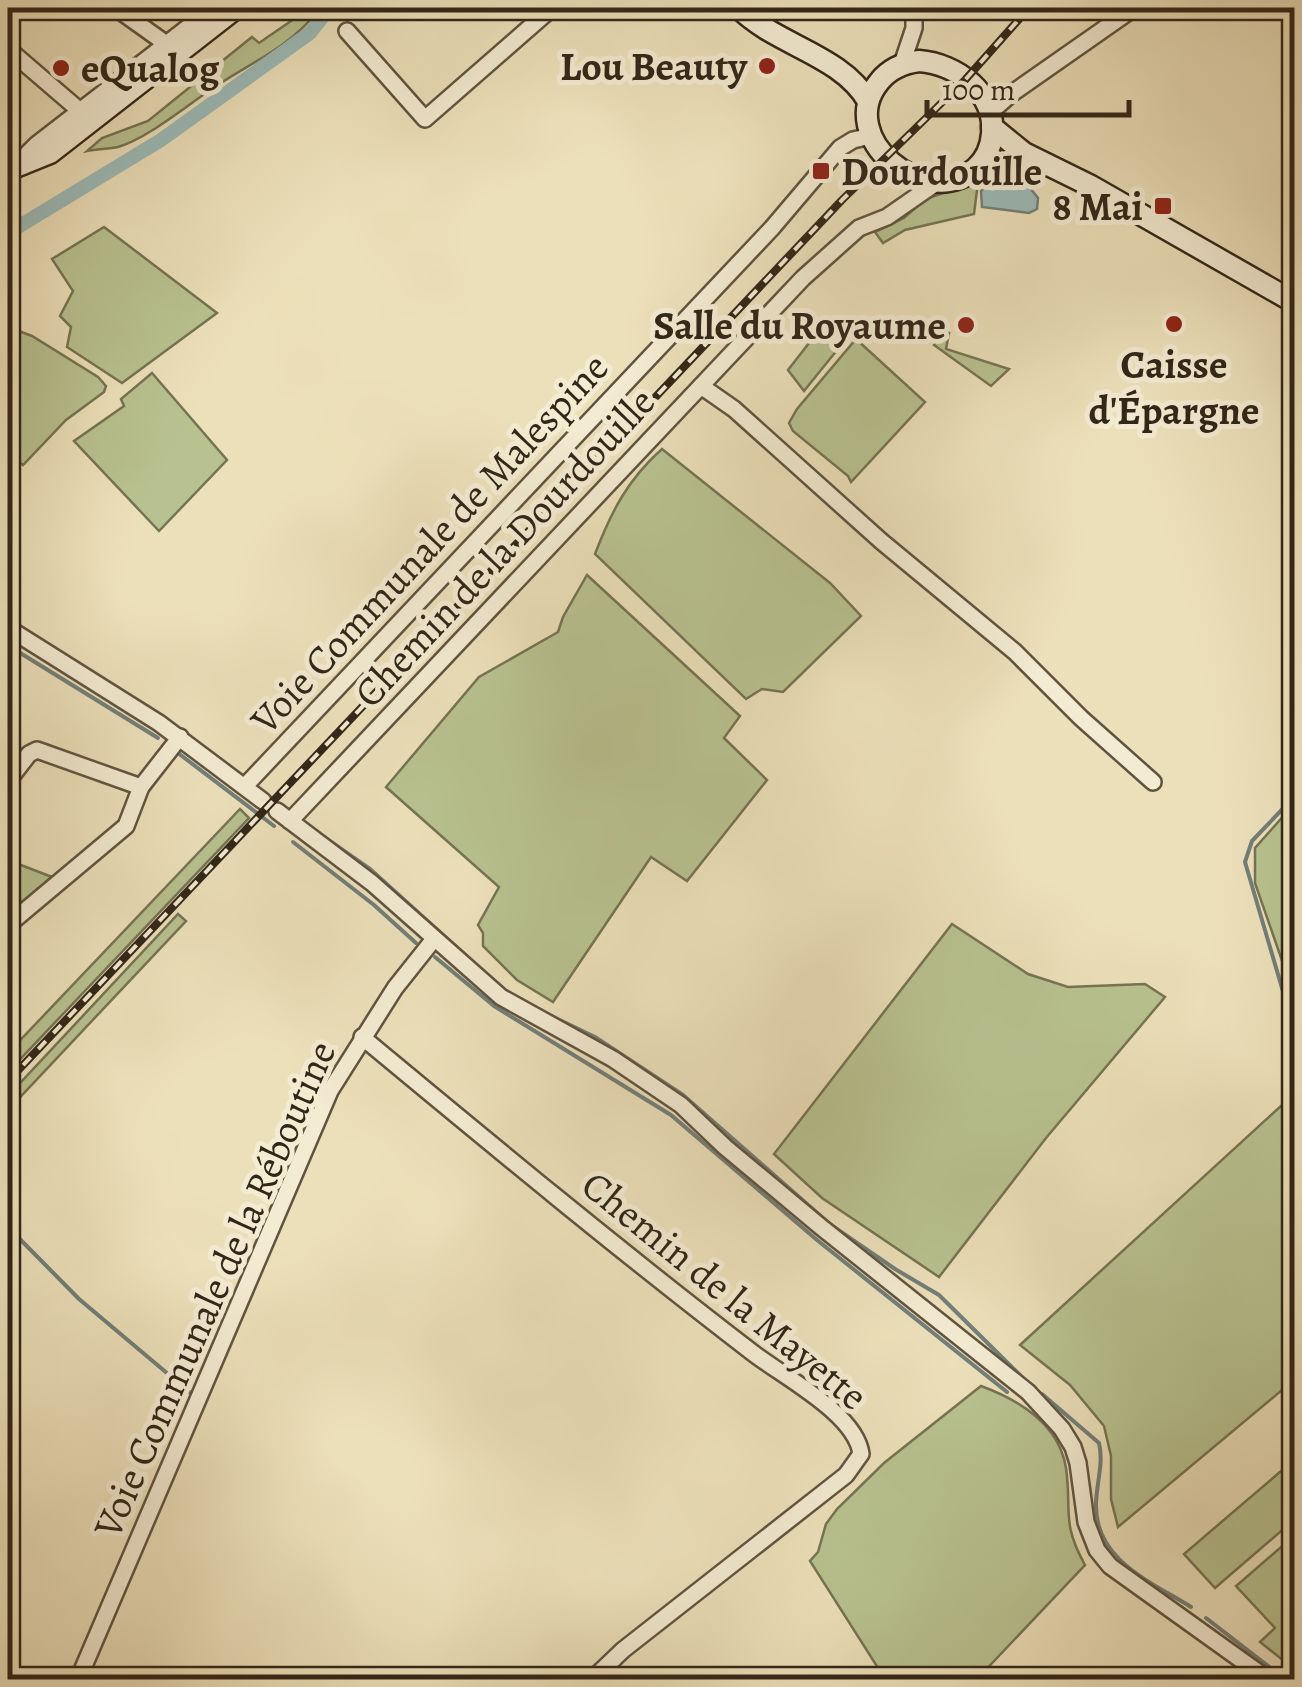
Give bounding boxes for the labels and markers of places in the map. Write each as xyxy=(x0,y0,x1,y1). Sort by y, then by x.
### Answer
place label: Lou Beauty xyxy=(560,39,748,94)
place label: eQualog xyxy=(81,41,220,96)
marker: Lou Beauty xyxy=(756,55,778,77)
marker: eQualog xyxy=(50,57,72,79)
place label: Dourdouille xyxy=(841,144,1042,199)
marker: Dourdouille xyxy=(810,160,832,182)
place label: 8 Mai xyxy=(1053,179,1143,234)
marker: 8 Mai xyxy=(1152,195,1174,217)
place label: Salle du Royaume xyxy=(653,298,946,353)
marker: Caisse d'Épargne xyxy=(1163,313,1185,335)
marker: Salle du Royaume xyxy=(955,314,977,336)
place label: Caisse d'Épargne xyxy=(1089,337,1259,438)

